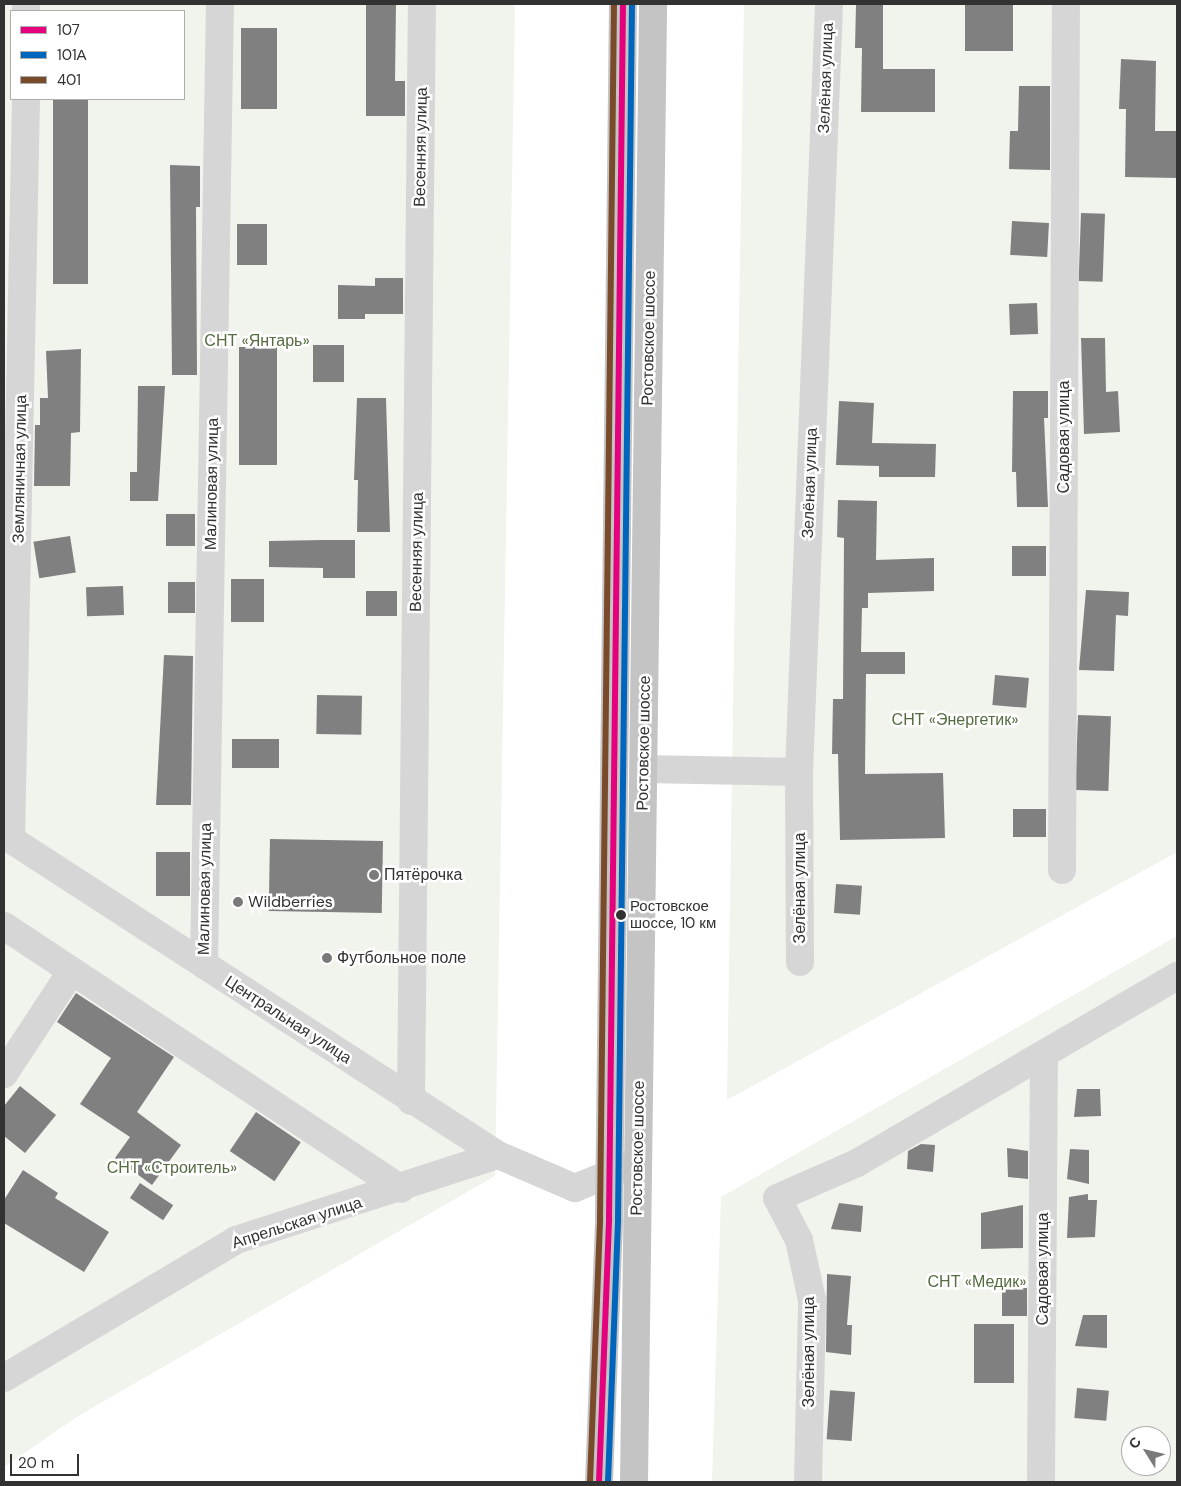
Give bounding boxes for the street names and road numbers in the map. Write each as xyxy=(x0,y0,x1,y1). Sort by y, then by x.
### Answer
street label: Зелёная улица xyxy=(814,22,838,134)
street label: Весенняя улица xyxy=(410,87,432,207)
street label: Ростовское шоссе xyxy=(638,270,660,406)
street label: Садовая улица xyxy=(1054,381,1074,493)
street label: Земляничная улица xyxy=(9,395,31,543)
street label: Малиновая улица xyxy=(201,418,223,550)
street label: Зелёная улица xyxy=(798,427,822,539)
street label: Весенняя улица xyxy=(406,492,428,612)
street label: Ростовское шоссе xyxy=(633,675,655,811)
street label: Малиновая улица xyxy=(194,823,216,955)
street label: Зелёная улица xyxy=(790,833,810,943)
street label: Центральная улица xyxy=(221,972,355,1068)
street label: Ростовское шоссе xyxy=(627,1080,649,1216)
street label: Апрельская улица xyxy=(230,1193,364,1253)
street label: Садовая улица xyxy=(1033,1213,1053,1325)
street label: Зелёная улица xyxy=(799,1297,819,1407)

